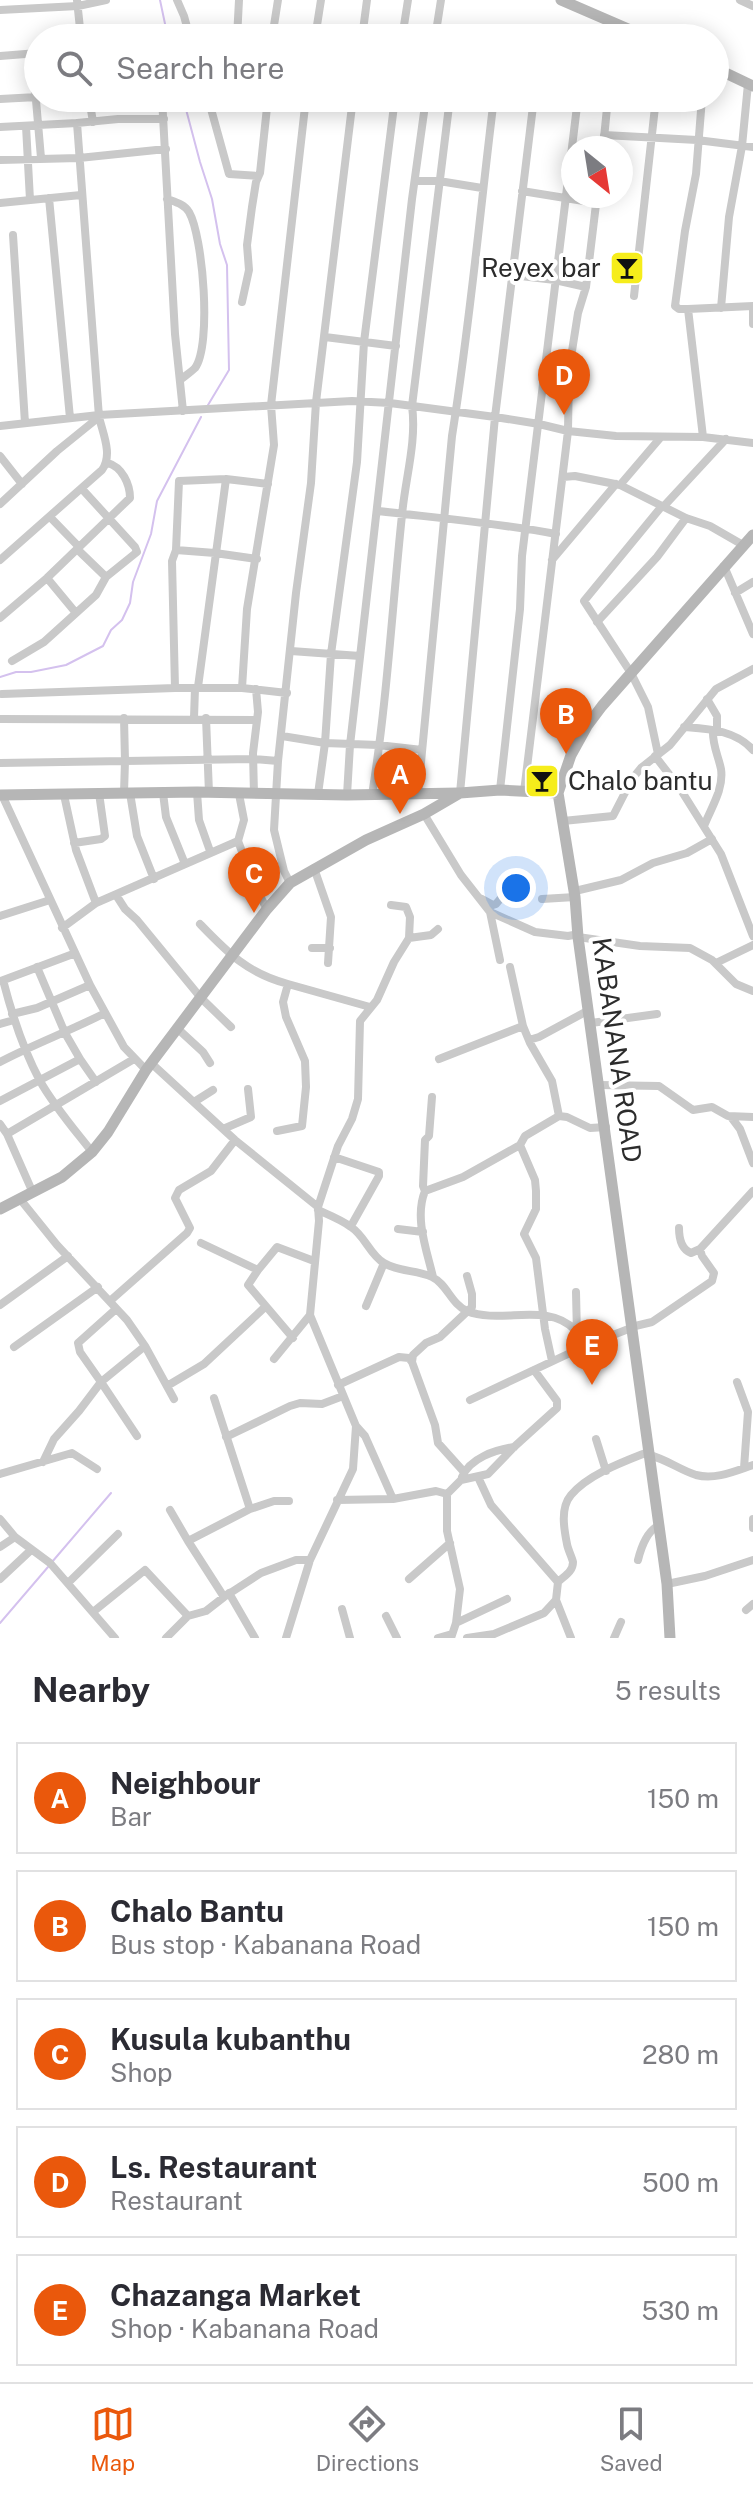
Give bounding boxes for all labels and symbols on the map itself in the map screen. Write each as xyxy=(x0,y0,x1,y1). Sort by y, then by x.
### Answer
north arrow xyxy=(561,136,633,208)
bar icon: Reyex bar xyxy=(608,249,646,287)
place label: Reyex bar xyxy=(481,252,601,283)
pin: D xyxy=(538,349,590,415)
pin: B xyxy=(540,688,592,754)
pin: A xyxy=(374,748,426,814)
bar icon: Chalo bantu xyxy=(523,762,561,800)
place label: Chalo bantu xyxy=(568,765,713,796)
pin: C xyxy=(228,847,280,913)
your location xyxy=(496,868,536,908)
street label: KABANANA ROAD xyxy=(586,936,649,1164)
pin: E xyxy=(566,1319,618,1385)

